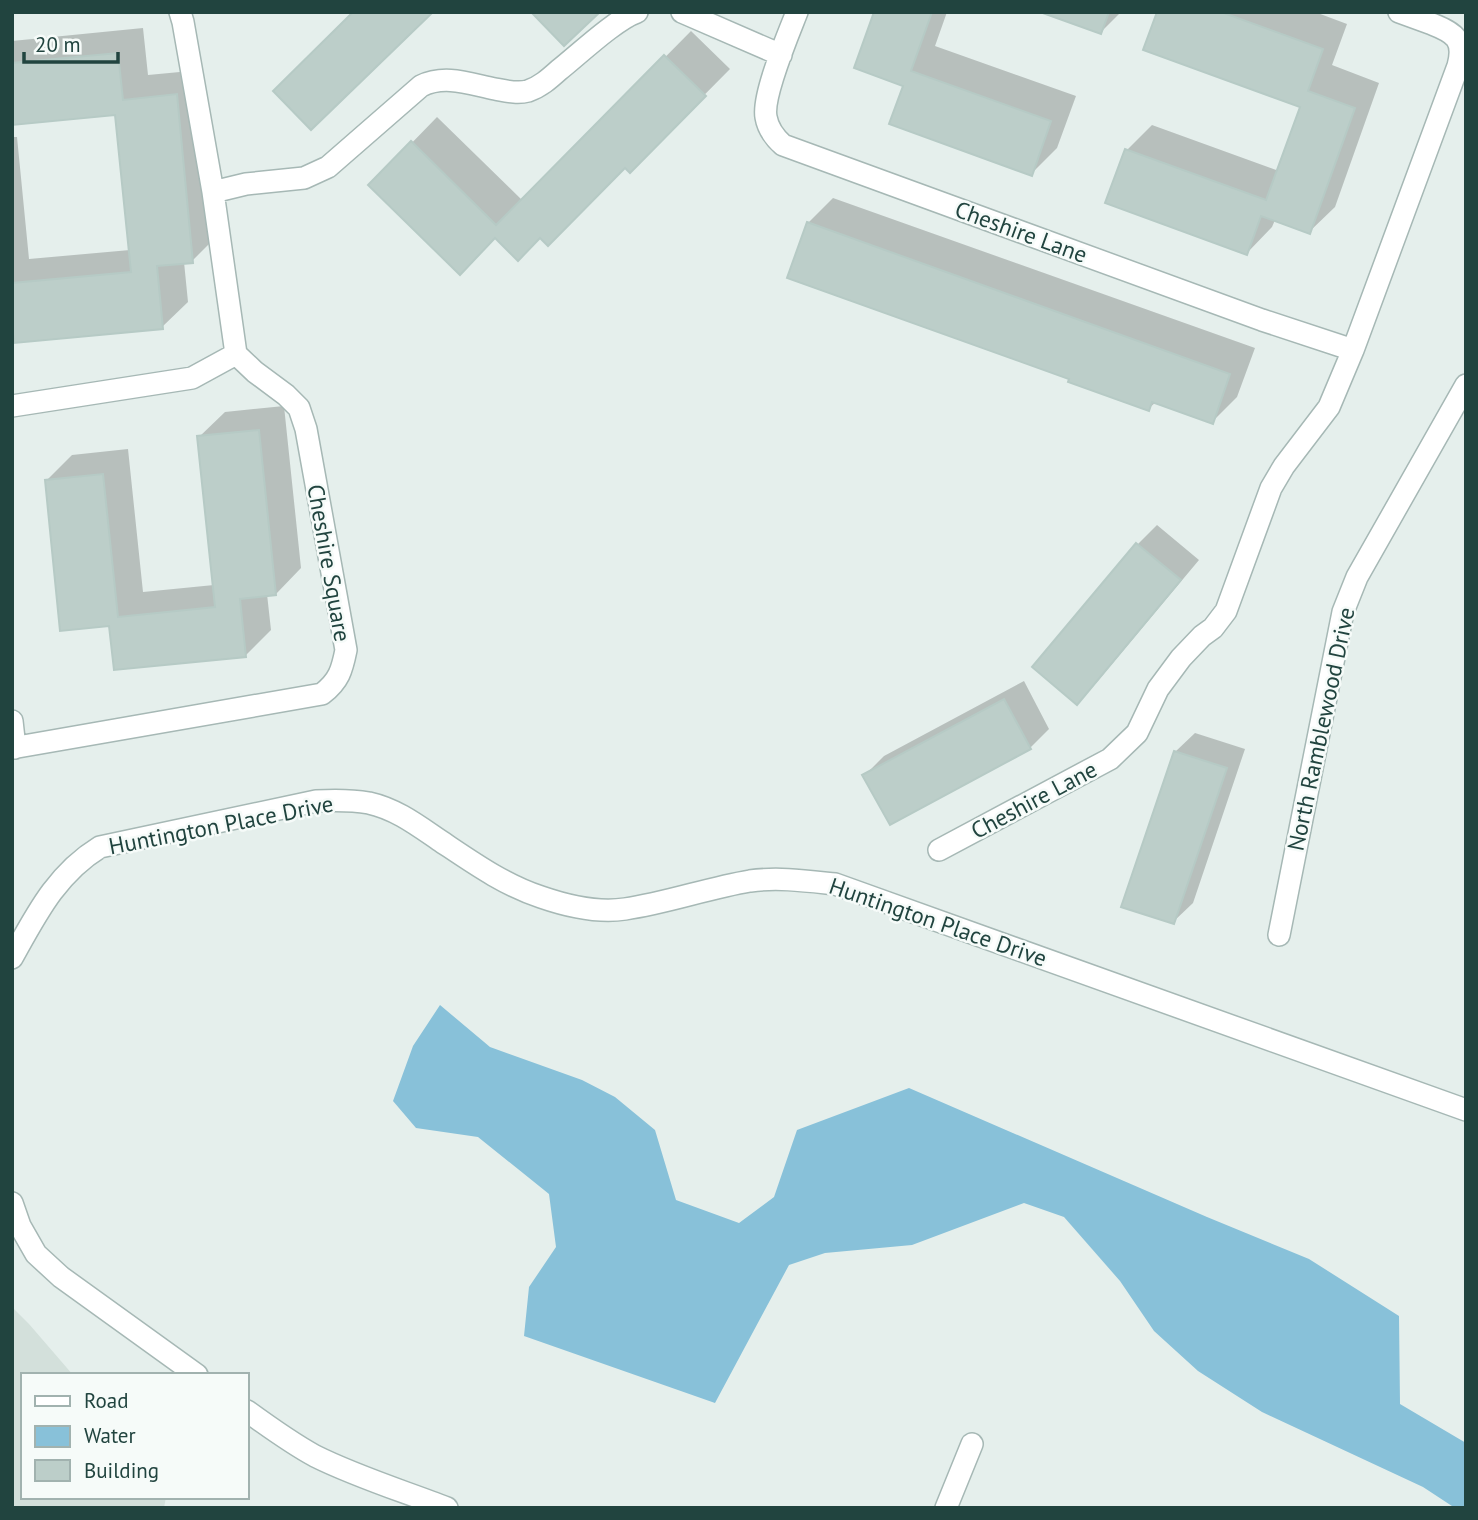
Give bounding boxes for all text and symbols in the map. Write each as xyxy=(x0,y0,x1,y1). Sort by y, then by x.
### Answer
scale bar xyxy=(24,21,119,65)
text: 20 m xyxy=(35,31,81,58)
street label: Cheshire Lane xyxy=(951,194,1091,269)
street label: Cheshire Square xyxy=(301,482,358,644)
street label: North Ramblewood Drive xyxy=(1281,604,1361,853)
street label: Cheshire Lane xyxy=(966,754,1102,845)
street label: Huntington Place Drive xyxy=(106,789,336,861)
street label: Huntington Place Drive xyxy=(826,871,1051,972)
legend xyxy=(21,1373,248,1499)
text: Road xyxy=(84,1387,128,1414)
text: Water xyxy=(84,1422,136,1449)
text: Building xyxy=(84,1457,159,1484)

